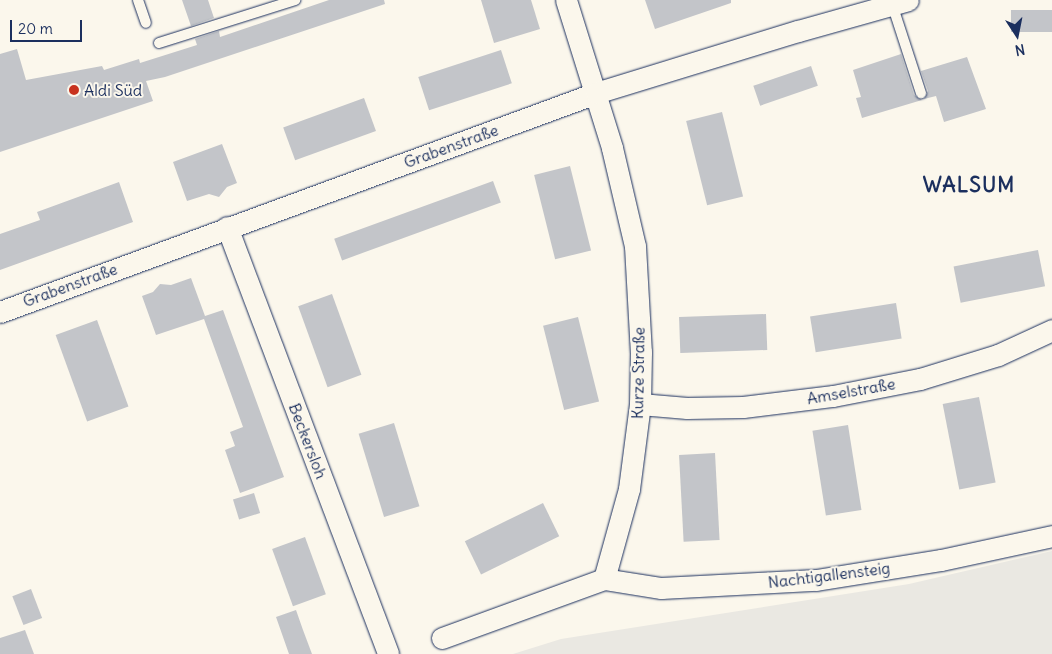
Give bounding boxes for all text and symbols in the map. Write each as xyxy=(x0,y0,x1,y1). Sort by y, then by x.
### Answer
scale bar xyxy=(12,10,85,42)
north arrow xyxy=(992,10,1042,60)
text: 20 m xyxy=(18,19,53,38)
text: N xyxy=(1013,40,1026,59)
place label: Aldi Süd xyxy=(84,80,142,100)
marker: Aldi Süd xyxy=(68,84,80,96)
street label: Grabenstraße xyxy=(401,120,501,172)
district label: WALSUM xyxy=(922,172,1016,198)
street label: Grabenstraße xyxy=(20,259,120,311)
street label: Kurze Straße xyxy=(628,327,648,419)
street label: Amselstraße xyxy=(805,374,897,408)
street label: Beckersloh xyxy=(285,400,331,482)
street label: Nachtigallensteig xyxy=(767,558,891,592)

